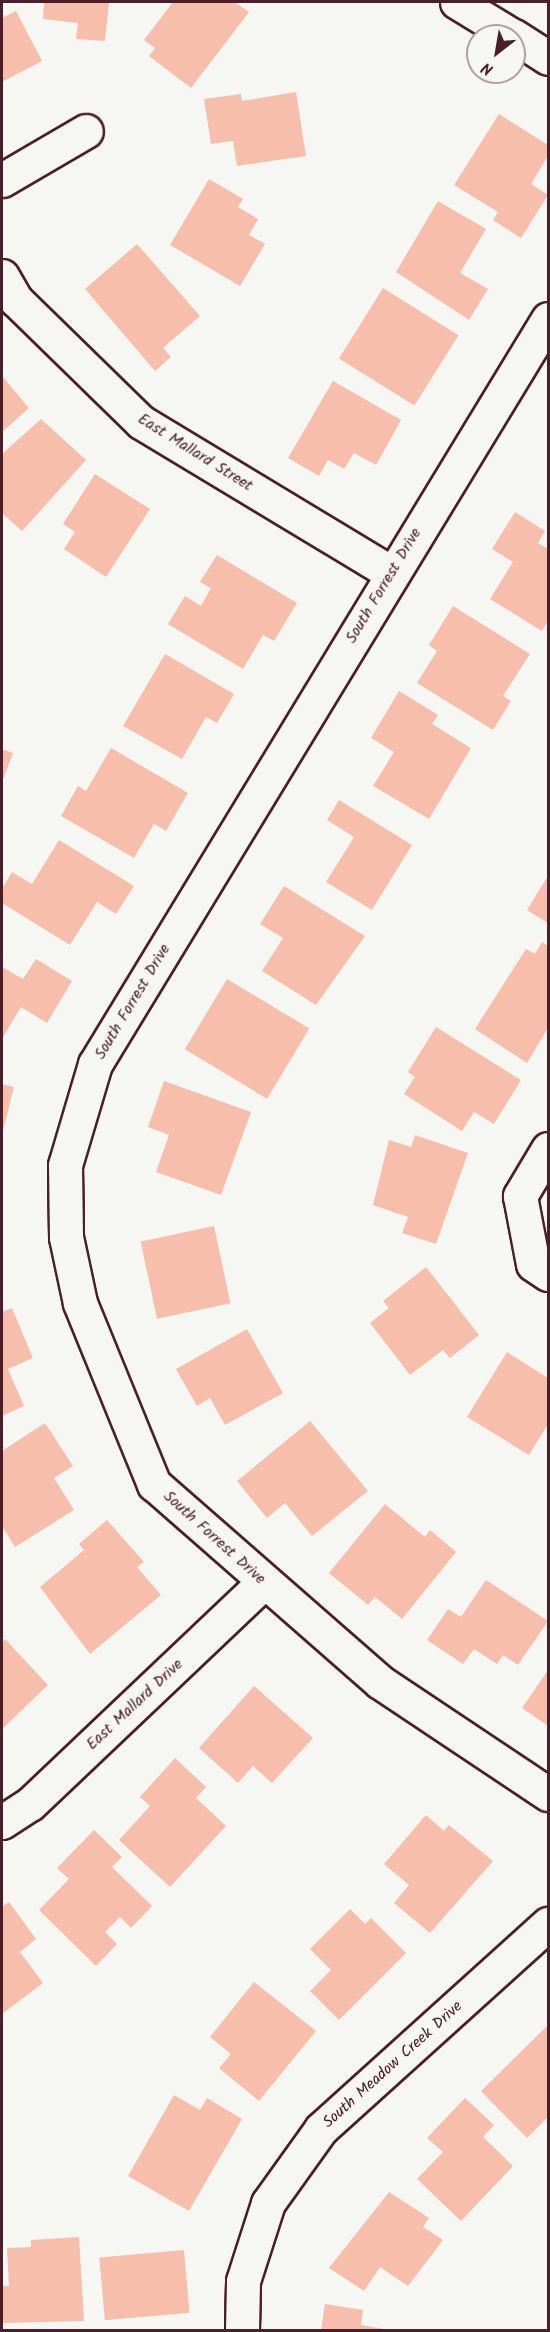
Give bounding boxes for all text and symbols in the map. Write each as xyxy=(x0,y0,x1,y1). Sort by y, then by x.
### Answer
north arrow xyxy=(466,24,526,84)
text: N xyxy=(477,55,498,81)
street label: East Mallard Street xyxy=(134,410,256,496)
street label: South Forrest Drive xyxy=(342,525,426,647)
street label: South Forrest Drive xyxy=(91,941,175,1063)
street label: South Forrest Drive xyxy=(159,1487,269,1589)
street label: East Mallard Drive xyxy=(83,1655,187,1755)
street label: South Meadow Creek Drive xyxy=(319,1997,467,2133)

